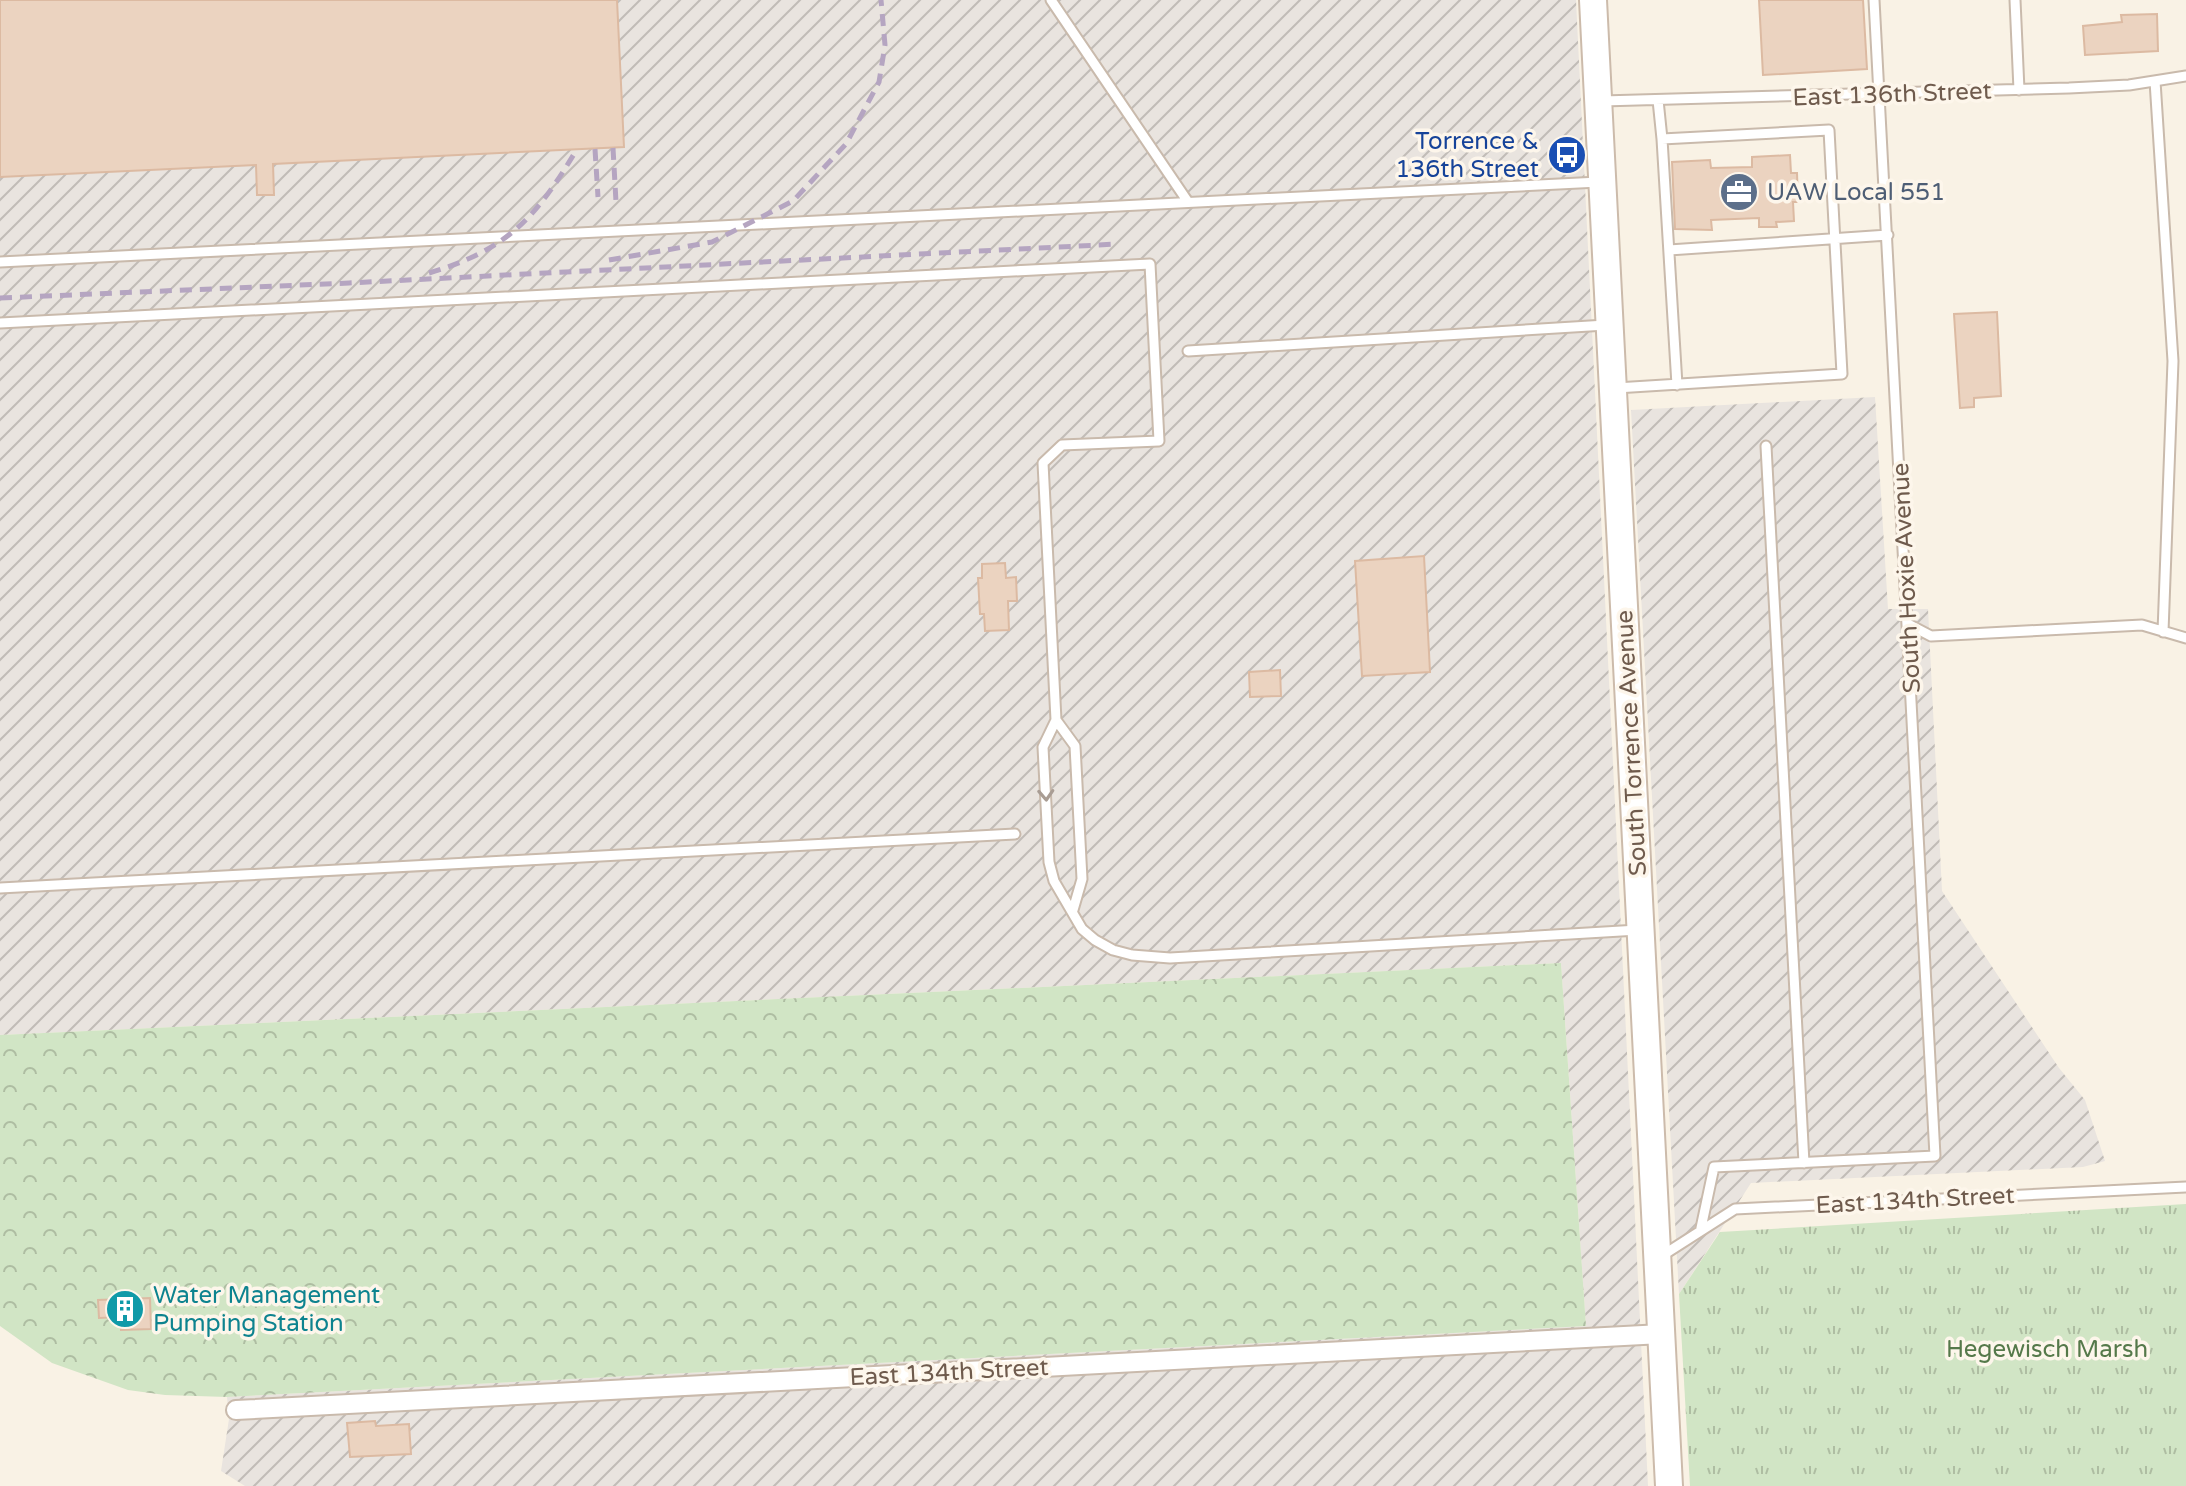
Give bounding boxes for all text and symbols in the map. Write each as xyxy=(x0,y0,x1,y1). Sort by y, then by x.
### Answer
street label: East 136th Street xyxy=(1792,77,1992,112)
place label: Torrence & 136th Street xyxy=(1395,127,1539,184)
bus stop icon: Torrence & 136th Street xyxy=(1546,134,1588,176)
office icon: UAW Local 551 xyxy=(1718,171,1760,213)
place label: UAW Local 551 xyxy=(1767,178,1945,207)
street label: South Hoxie Avenue xyxy=(1886,462,1927,694)
street label: South Torrence Avenue xyxy=(1610,609,1653,877)
one-way arrow xyxy=(1037,789,1054,802)
street label: East 134th Street xyxy=(1815,1181,2015,1220)
place label: Water Management Pumping Station xyxy=(153,1281,380,1338)
building icon: Water Management Pumping Station xyxy=(104,1288,146,1330)
park label: Hegewisch Marsh xyxy=(1946,1335,2148,1364)
street label: East 134th Street xyxy=(849,1353,1049,1392)

